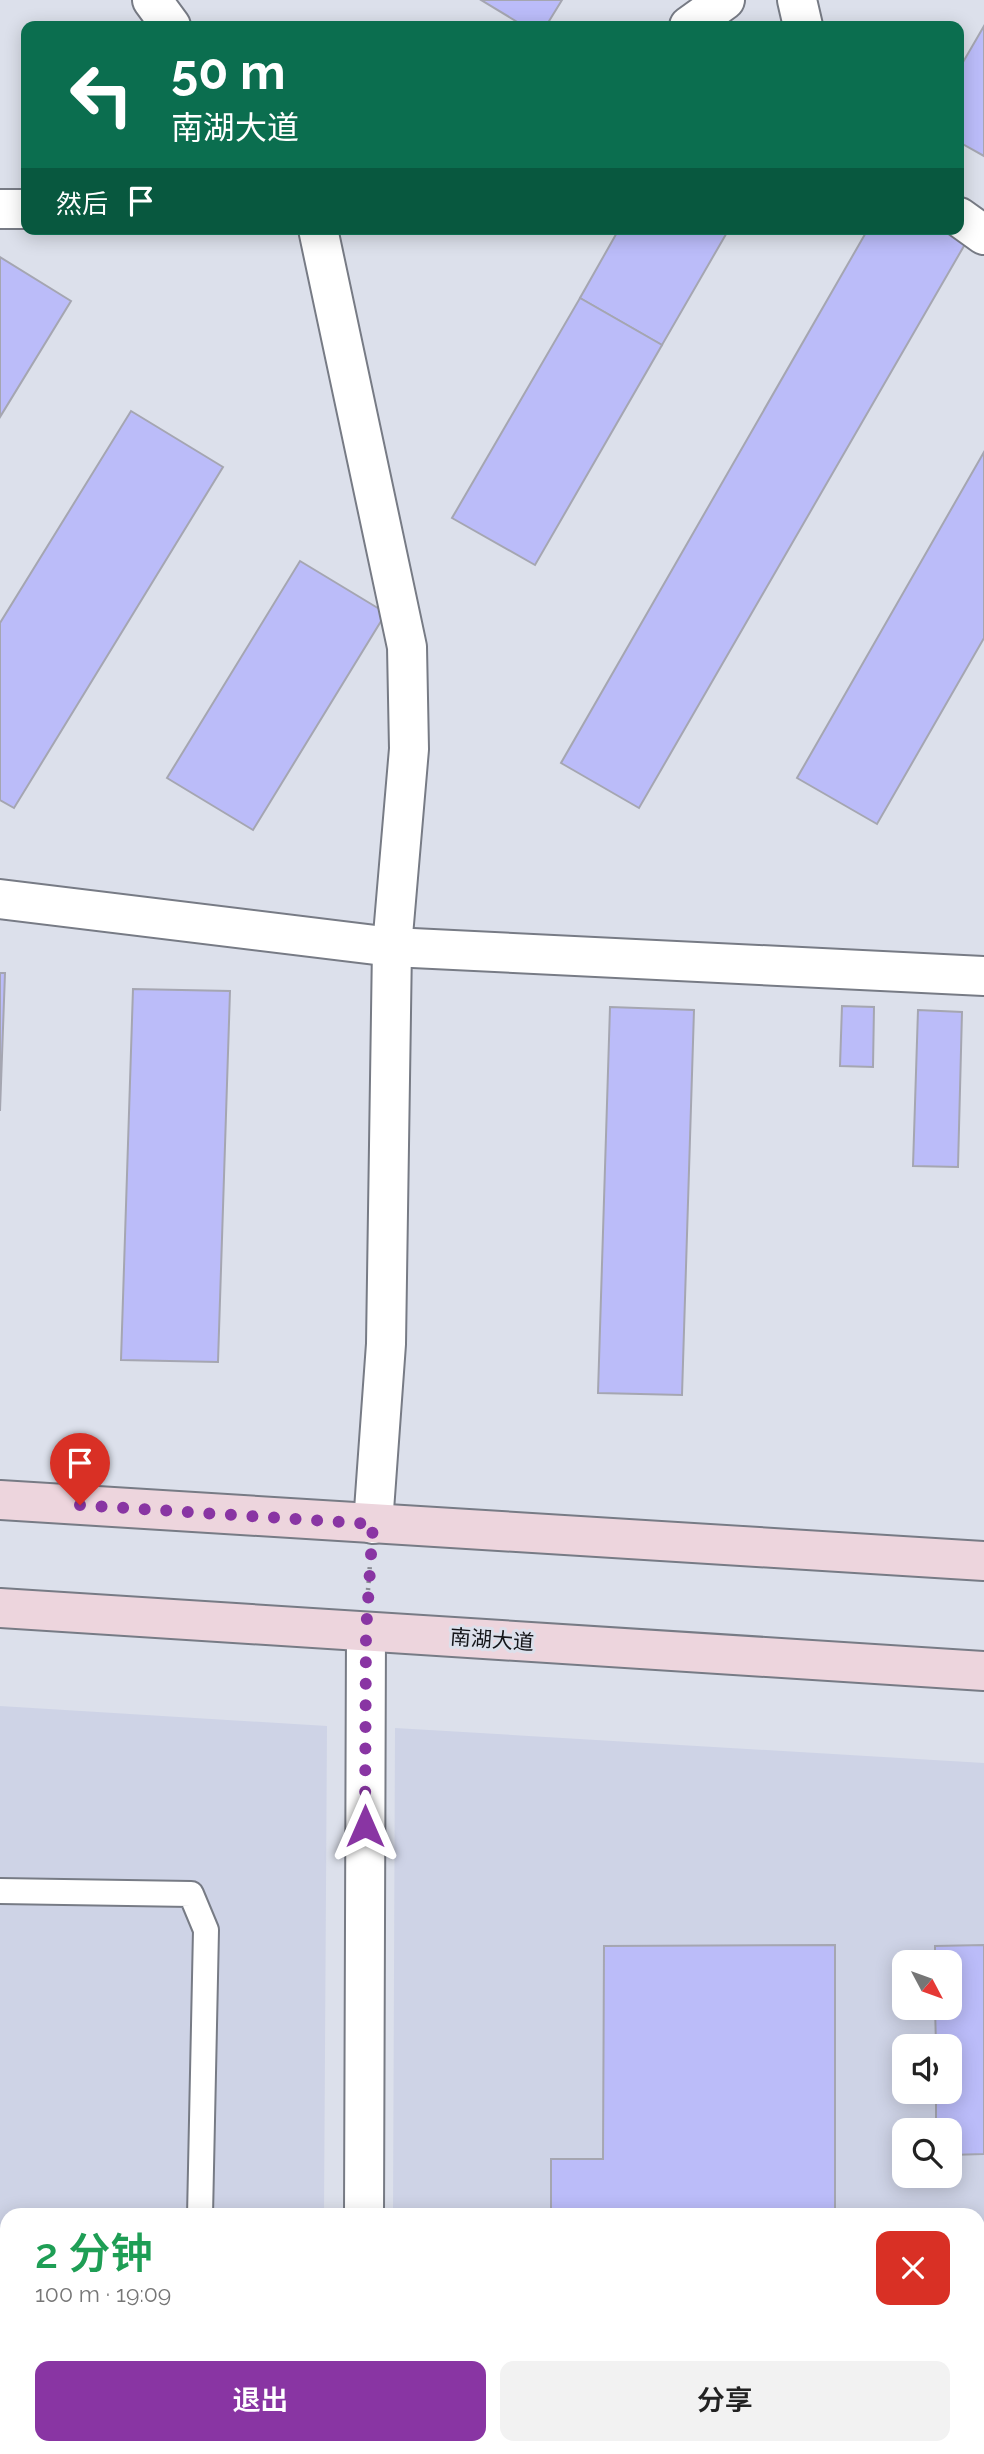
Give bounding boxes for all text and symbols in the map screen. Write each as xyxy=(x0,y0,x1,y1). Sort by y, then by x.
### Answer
text: 50 m xyxy=(171,43,286,100)
icon: left xyxy=(56,49,147,140)
text: 南湖大道 xyxy=(171,109,299,146)
icon: arrive xyxy=(122,182,160,220)
text: 然后 xyxy=(56,189,108,219)
pin xyxy=(50,1433,110,1505)
icon: arrive xyxy=(61,1444,99,1482)
street label: 南湖大道 xyxy=(449,1624,535,1655)
position arrow xyxy=(328,1789,402,1863)
north arrow xyxy=(892,1950,962,2020)
map controls xyxy=(892,1950,962,2188)
button: sound xyxy=(892,2034,962,2104)
button: search xyxy=(892,2118,962,2188)
text: 2 分钟 xyxy=(35,2229,152,2278)
button: close xyxy=(876,2231,950,2305)
text: 100 m · 19:09 xyxy=(35,2280,171,2307)
button: 退出 xyxy=(35,2361,486,2441)
button: 分享 xyxy=(500,2361,950,2441)

